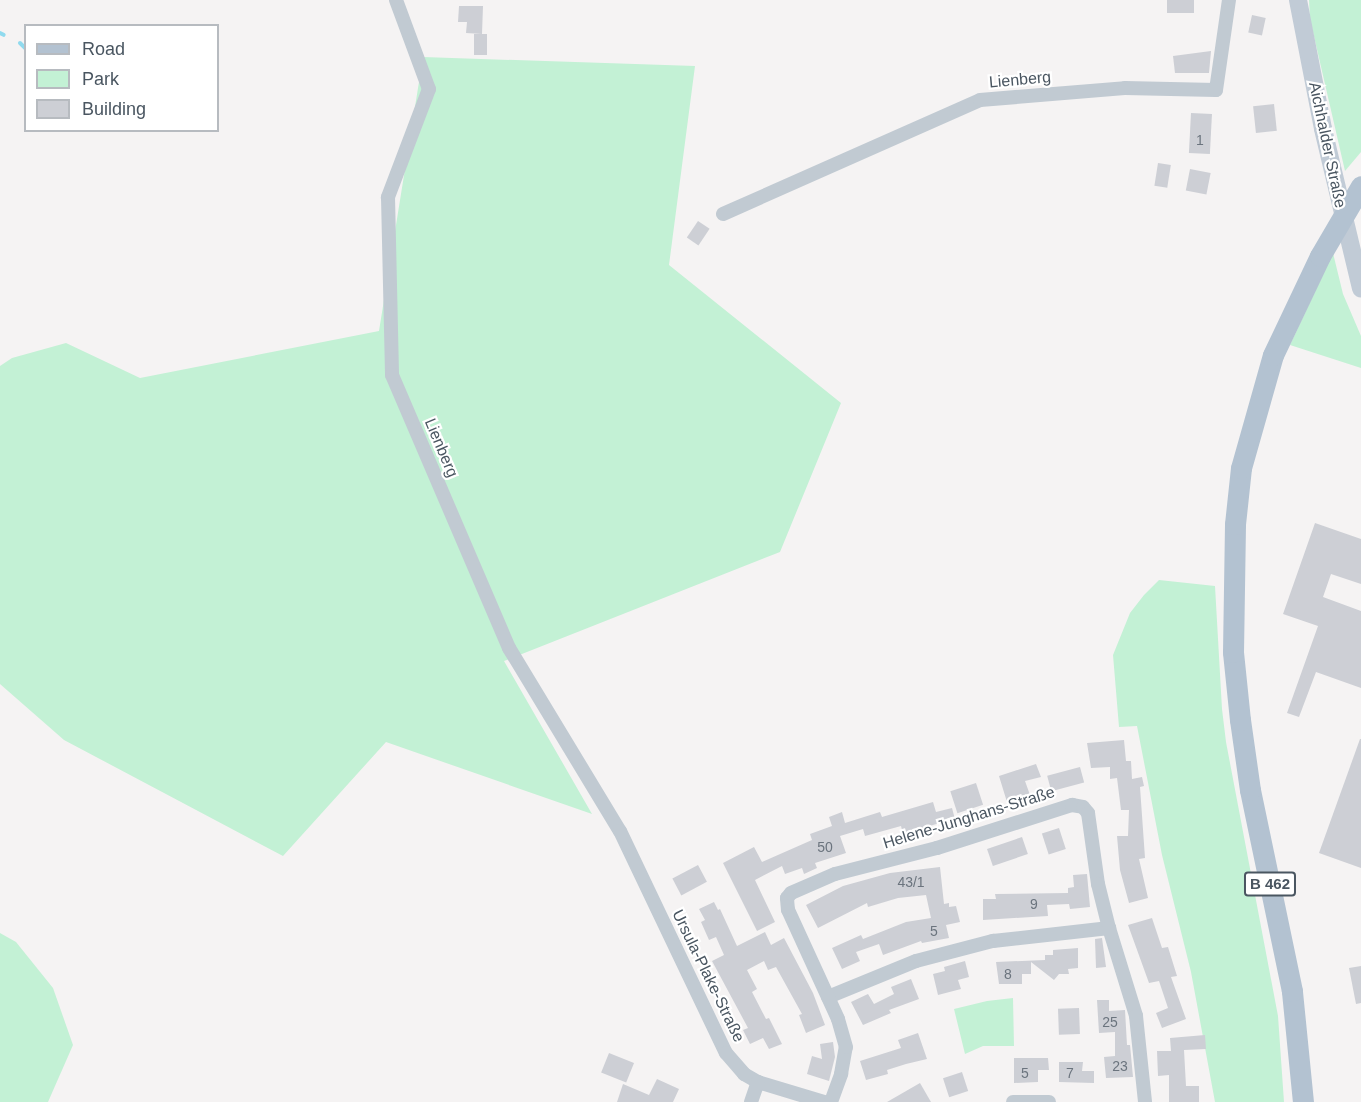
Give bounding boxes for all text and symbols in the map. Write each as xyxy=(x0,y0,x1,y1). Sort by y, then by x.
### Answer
legend xyxy=(24,24,219,132)
text: Road xyxy=(82,39,125,59)
street label: Lienberg xyxy=(988,68,1052,92)
text: Park xyxy=(82,69,119,89)
street label: Aichhalder Straße xyxy=(1304,80,1350,210)
text: Building xyxy=(82,99,146,119)
house number: 1 xyxy=(1196,132,1204,148)
street label: Lienberg xyxy=(420,416,462,480)
street label: Helene-Junghans-Straße xyxy=(881,783,1057,853)
house number: 50 xyxy=(817,839,833,855)
road number: B 462 xyxy=(1243,872,1297,896)
house number: 43/1 xyxy=(897,874,925,890)
house number: 9 xyxy=(1030,896,1038,912)
street label: Ursula-Plake-Straße xyxy=(668,907,748,1045)
house number: 5 xyxy=(930,923,938,939)
house number: 8 xyxy=(1004,966,1012,982)
house number: 25 xyxy=(1102,1014,1118,1030)
house number: 23 xyxy=(1112,1058,1128,1074)
house number: 5 xyxy=(1021,1065,1029,1081)
house number: 7 xyxy=(1066,1065,1074,1081)

